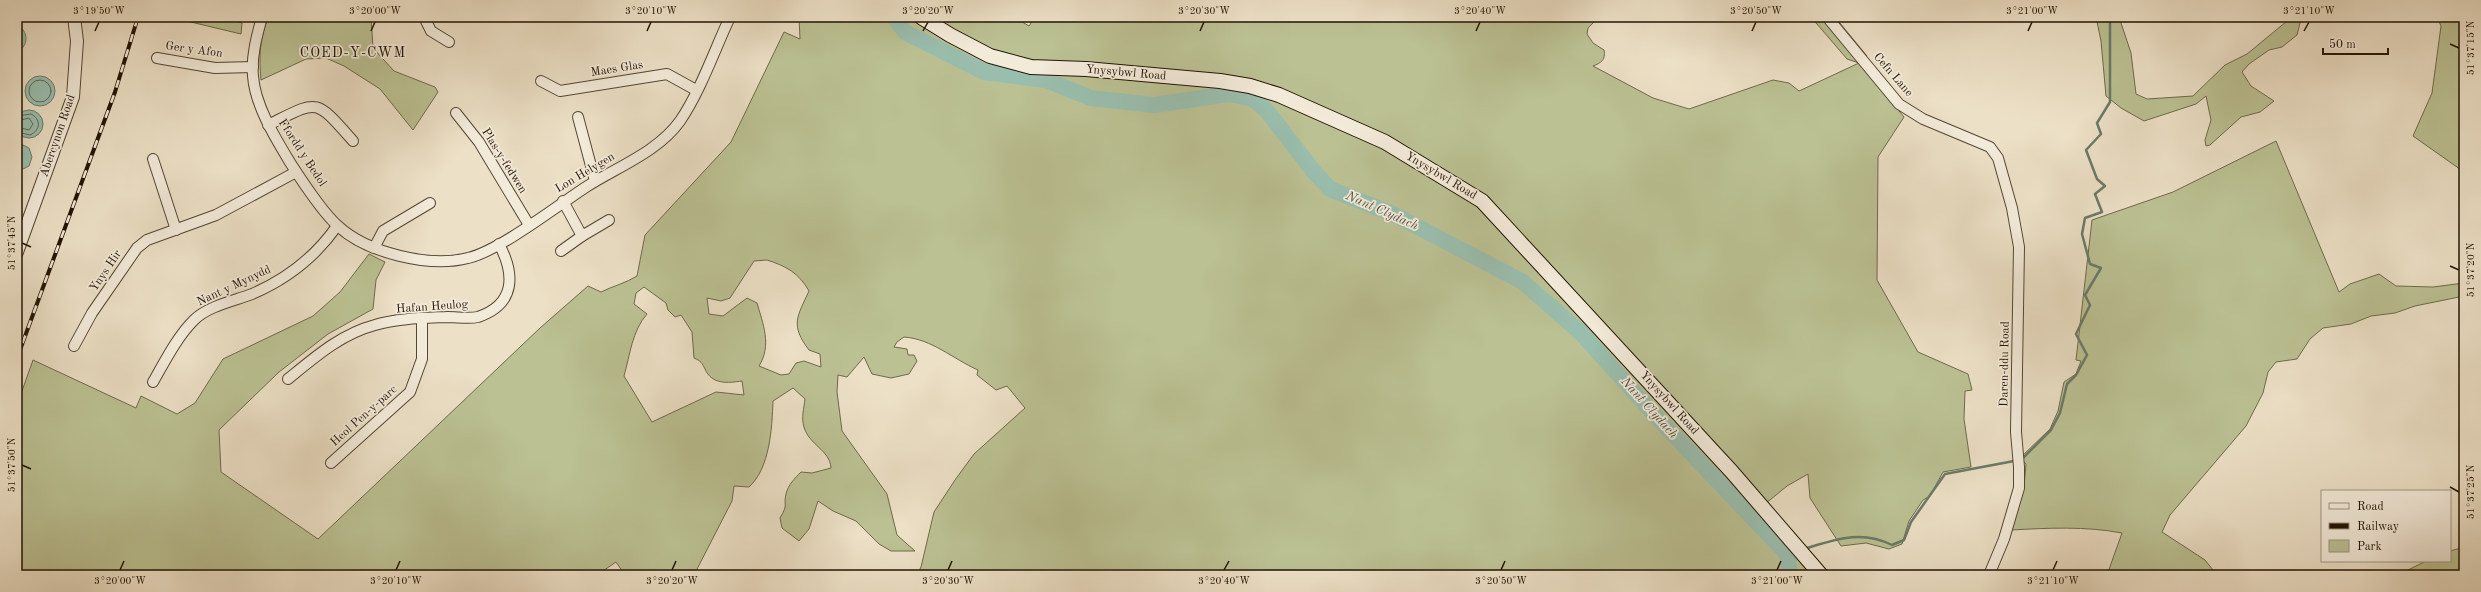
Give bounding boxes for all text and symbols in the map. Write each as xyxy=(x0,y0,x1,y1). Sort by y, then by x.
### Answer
text: 3°19'50"W xyxy=(73,6,125,16)
text: 3°20'00"W xyxy=(349,6,401,16)
text: 3°20'10"W xyxy=(625,6,677,16)
text: 3°20'20"W xyxy=(902,6,954,16)
text: 3°20'30"W xyxy=(1178,6,1230,16)
text: 3°20'40"W xyxy=(1454,6,1506,16)
text: 3°20'50"W xyxy=(1730,6,1782,16)
text: 3°21'00"W xyxy=(2006,6,2058,16)
text: 3°21'10"W xyxy=(2283,6,2335,16)
text: 51°37'15"N xyxy=(2466,20,2476,75)
scale bar xyxy=(2323,30,2388,56)
text: 50 m xyxy=(2329,38,2356,51)
street label: Ger y Afon xyxy=(165,40,224,60)
district label: COED-Y-CWM xyxy=(300,46,406,60)
street label: Cefn Lane xyxy=(1871,51,1915,99)
street label: Maes Glas xyxy=(590,59,644,79)
street label: Ynysybwl Road xyxy=(1085,63,1167,83)
street label: Abercynon Road xyxy=(38,93,78,179)
street label: Ffordd y Bedol xyxy=(276,117,328,189)
street label: Plas-y-fedwen xyxy=(479,126,529,196)
street label: Lon Helygen xyxy=(553,150,617,195)
street label: Ynysybwl Road xyxy=(1403,150,1479,202)
water label: Nant Clydach xyxy=(1343,189,1420,233)
text: 51°37'45"N xyxy=(7,215,17,270)
text: 51°37'20"N xyxy=(2466,242,2476,297)
street label: Ynys Hir xyxy=(88,248,124,294)
street label: Nant y Mynydd xyxy=(195,264,273,308)
street label: Hafan Heulog xyxy=(396,298,469,316)
street label: Daren-ddu Road xyxy=(1998,321,2012,407)
street label: Ynysybwl Road xyxy=(1637,369,1701,437)
water label: Nant Clydach xyxy=(1618,374,1680,441)
street label: Heol Pen-y-parc xyxy=(329,383,399,449)
text: 51°37'50"N xyxy=(7,437,17,492)
text: 51°37'25"N xyxy=(2466,464,2476,519)
legend xyxy=(2321,490,2451,562)
text: Road xyxy=(2357,501,2384,513)
text: Railway xyxy=(2357,521,2400,533)
text: Park xyxy=(2357,541,2382,553)
text: 3°20'00"W xyxy=(94,576,146,586)
text: 3°20'10"W xyxy=(370,576,422,586)
text: 3°20'20"W xyxy=(646,576,698,586)
text: 3°20'30"W xyxy=(922,576,974,586)
text: 3°20'40"W xyxy=(1198,576,1250,586)
text: 3°20'50"W xyxy=(1475,576,1527,586)
text: 3°21'00"W xyxy=(1751,576,1803,586)
text: 3°21'10"W xyxy=(2027,576,2079,586)

